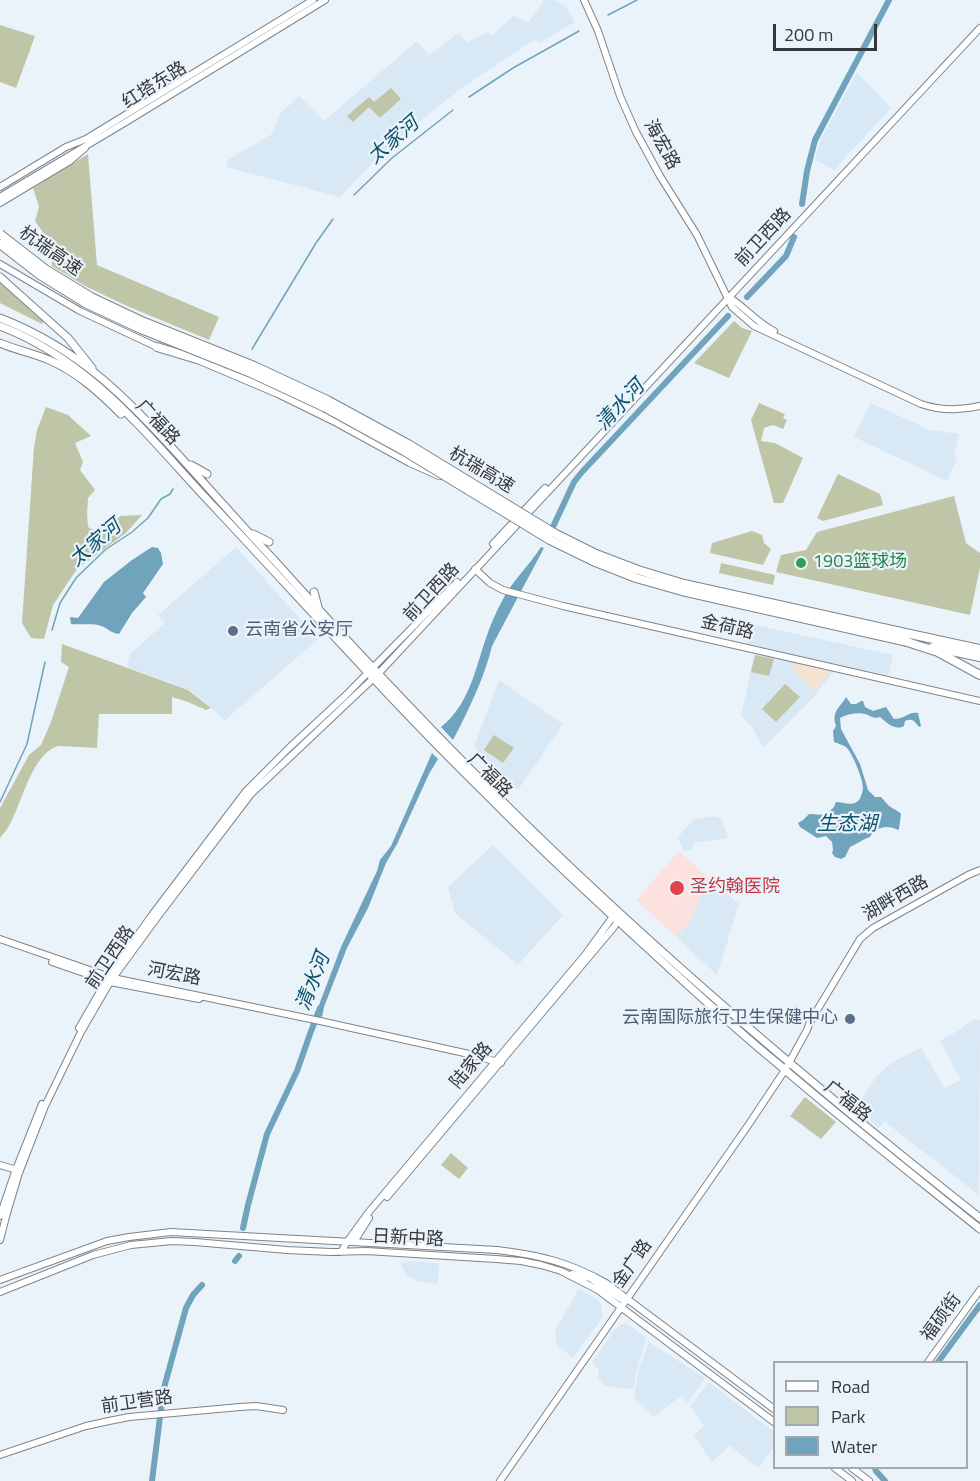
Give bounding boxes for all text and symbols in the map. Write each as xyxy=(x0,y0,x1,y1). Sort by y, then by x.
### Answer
scale bar xyxy=(776,12,880,50)
text: 200 m xyxy=(784,21,833,48)
street label: 红塔东路 xyxy=(119,58,191,114)
water label: 太家河 xyxy=(363,112,425,170)
street label: 海宏路 xyxy=(638,116,684,174)
street label: 前卫西路 xyxy=(732,204,796,272)
street label: 杭瑞高速 xyxy=(14,223,86,281)
water label: 清水河 xyxy=(592,376,650,436)
street label: 广福路 xyxy=(131,396,183,450)
street label: 杭瑞高速 xyxy=(445,443,517,499)
water label: 太家河 xyxy=(65,516,127,572)
place label: 1903篮球场 xyxy=(813,552,907,574)
marker: 1903篮球场 xyxy=(794,556,808,570)
street label: 前卫西路 xyxy=(400,559,464,627)
street label: 金荷路 xyxy=(698,611,756,645)
place label: 云南省公安厅 xyxy=(245,620,353,642)
marker: 云南省公安厅 xyxy=(226,624,240,638)
street label: 广福路 xyxy=(462,749,516,803)
water label: 生态湖 xyxy=(817,813,877,837)
street label: 湖畔西路 xyxy=(859,872,933,926)
place label: 圣约翰医院 xyxy=(690,877,780,899)
marker: 圣约翰医院 xyxy=(668,879,686,897)
street label: 前卫西路 xyxy=(82,922,140,994)
water label: 清水河 xyxy=(292,950,336,1014)
street label: 河宏路 xyxy=(145,959,203,991)
place label: 云南国际旅行卫生保健中心 xyxy=(622,1008,838,1030)
marker: 云南国际旅行卫生保健中心 xyxy=(843,1012,857,1026)
street label: 陆家路 xyxy=(446,1038,498,1094)
street label: 广福路 xyxy=(819,1077,875,1127)
street label: 日新中路 xyxy=(371,1226,445,1252)
street label: 金广路 xyxy=(609,1236,657,1292)
street label: 福硕街 xyxy=(917,1290,967,1346)
legend xyxy=(773,1361,968,1469)
text: Road xyxy=(831,1373,870,1400)
street label: 前卫营路 xyxy=(100,1387,174,1419)
text: Park xyxy=(831,1403,865,1430)
text: Water xyxy=(831,1433,877,1460)

